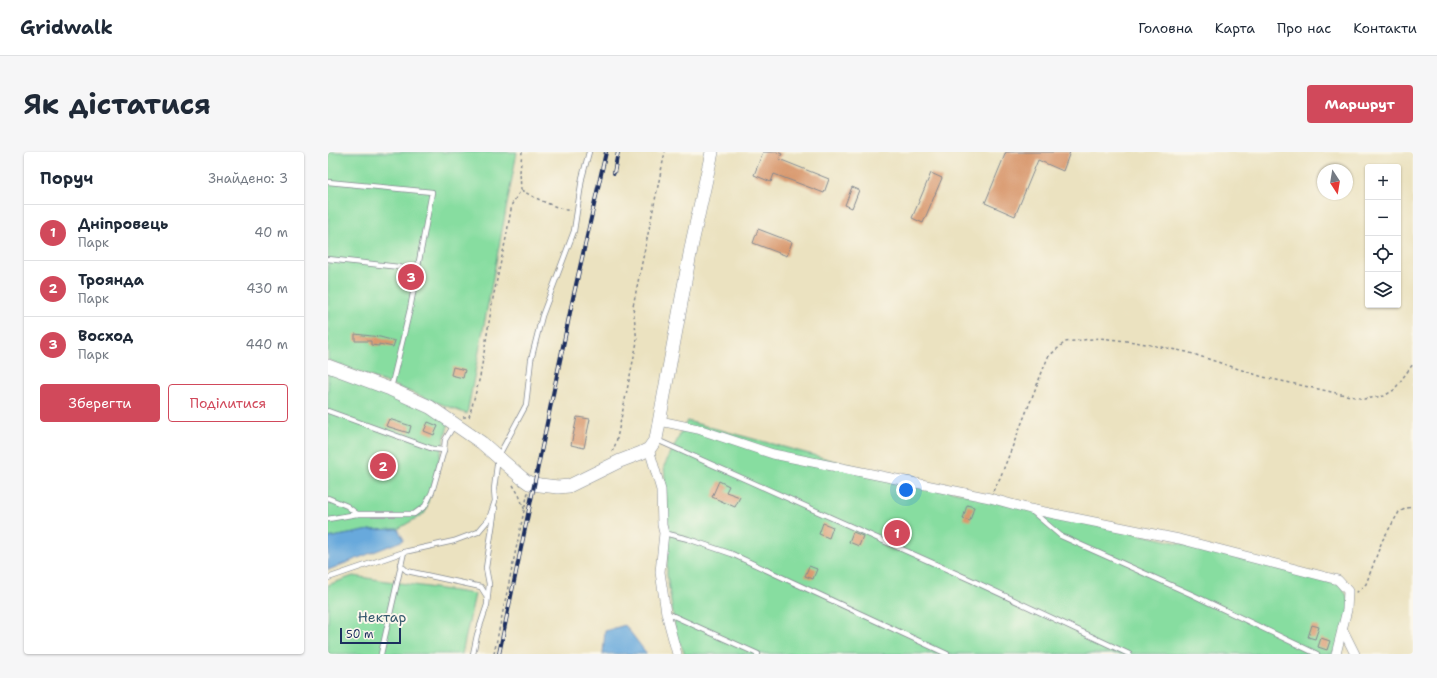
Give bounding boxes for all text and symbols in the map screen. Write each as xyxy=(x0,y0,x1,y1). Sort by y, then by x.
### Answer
text: Gridwalk xyxy=(20,15,113,40)
text: Головна xyxy=(1138,19,1193,37)
text: Карта xyxy=(1215,19,1255,37)
text: Про нас xyxy=(1277,19,1331,37)
text: Контакти xyxy=(1353,19,1417,37)
text: Як дістатися xyxy=(24,85,211,123)
button: Маршрут xyxy=(1307,85,1413,123)
north arrow xyxy=(1317,164,1353,200)
map controls xyxy=(1365,164,1401,308)
button: + xyxy=(1365,164,1401,200)
text: Поруч xyxy=(40,167,93,189)
text: Знайдено: 3 xyxy=(208,170,288,187)
button: − xyxy=(1365,200,1401,236)
text: Дніпровець xyxy=(78,214,168,234)
text: 1 xyxy=(50,224,56,241)
text: 40 m xyxy=(254,224,288,241)
text: Парк xyxy=(78,234,109,251)
button: locate xyxy=(1365,236,1401,272)
pin: 3 xyxy=(398,262,424,292)
text: Троянда xyxy=(78,270,144,290)
button: layers xyxy=(1365,272,1401,308)
text: 2 xyxy=(48,280,58,297)
text: 430 m xyxy=(246,280,288,297)
text: Парк xyxy=(78,290,109,307)
text: Восход xyxy=(78,326,133,346)
text: 3 xyxy=(48,336,58,353)
text: 440 m xyxy=(246,336,288,353)
text: Парк xyxy=(78,346,109,363)
button: Зберегти xyxy=(40,384,160,422)
button: Поділитися xyxy=(168,384,288,422)
pin: 2 xyxy=(370,451,396,481)
your location xyxy=(896,480,916,500)
pin: 1 xyxy=(884,518,910,548)
park label: Нектар xyxy=(358,608,406,626)
scale bar xyxy=(340,626,401,645)
text: 50 m xyxy=(346,627,374,642)

